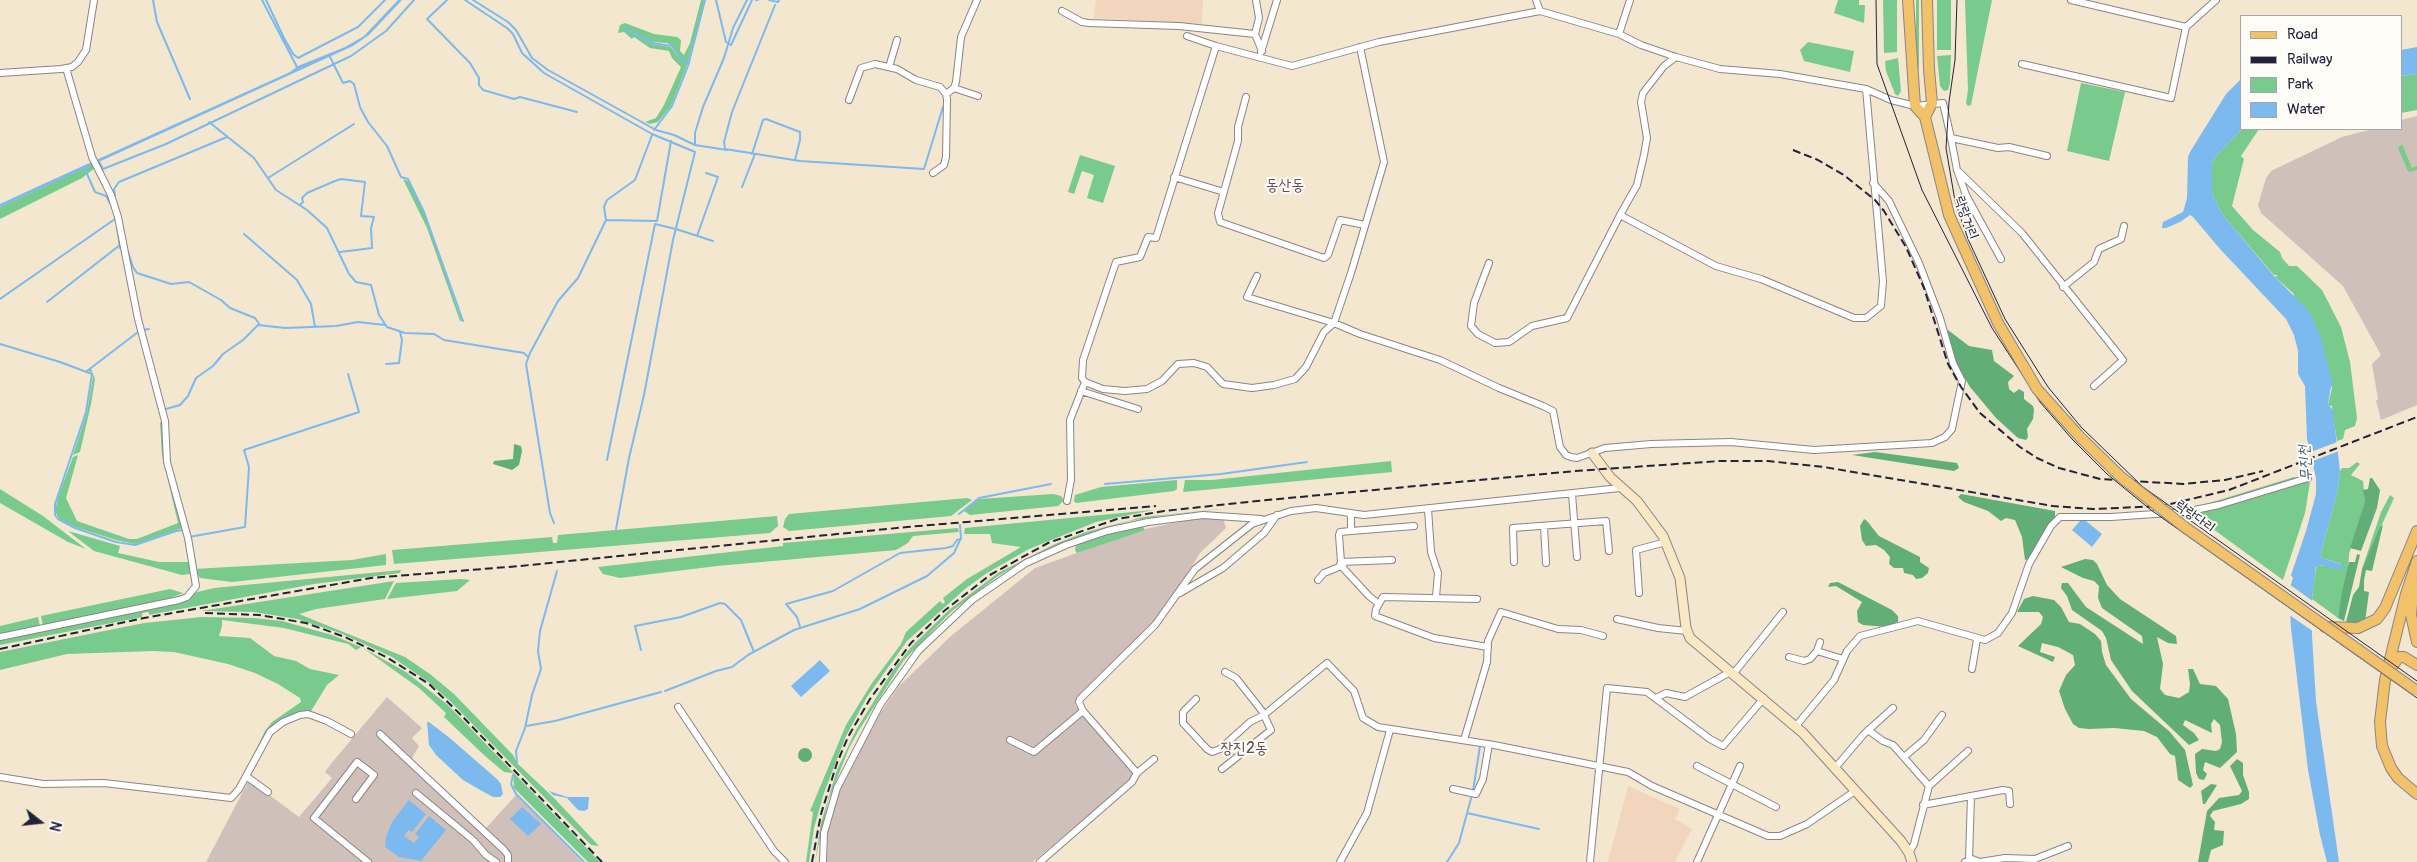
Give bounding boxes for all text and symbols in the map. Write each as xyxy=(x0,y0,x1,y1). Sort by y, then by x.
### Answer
legend xyxy=(2240,15,2402,130)
text: Road xyxy=(2287,25,2318,44)
text: Railway xyxy=(2287,50,2332,69)
text: Park xyxy=(2287,75,2313,94)
text: Water xyxy=(2287,100,2325,119)
district label: 동산동 xyxy=(1266,176,1304,196)
street label: 락랑거리 xyxy=(1950,194,1982,242)
water label: 무진천 xyxy=(2295,444,2317,482)
street label: 락랑다리 xyxy=(2172,497,2218,537)
district label: 장진2동 xyxy=(1220,739,1268,759)
north arrow xyxy=(15,797,65,847)
text: N xyxy=(45,819,64,833)

